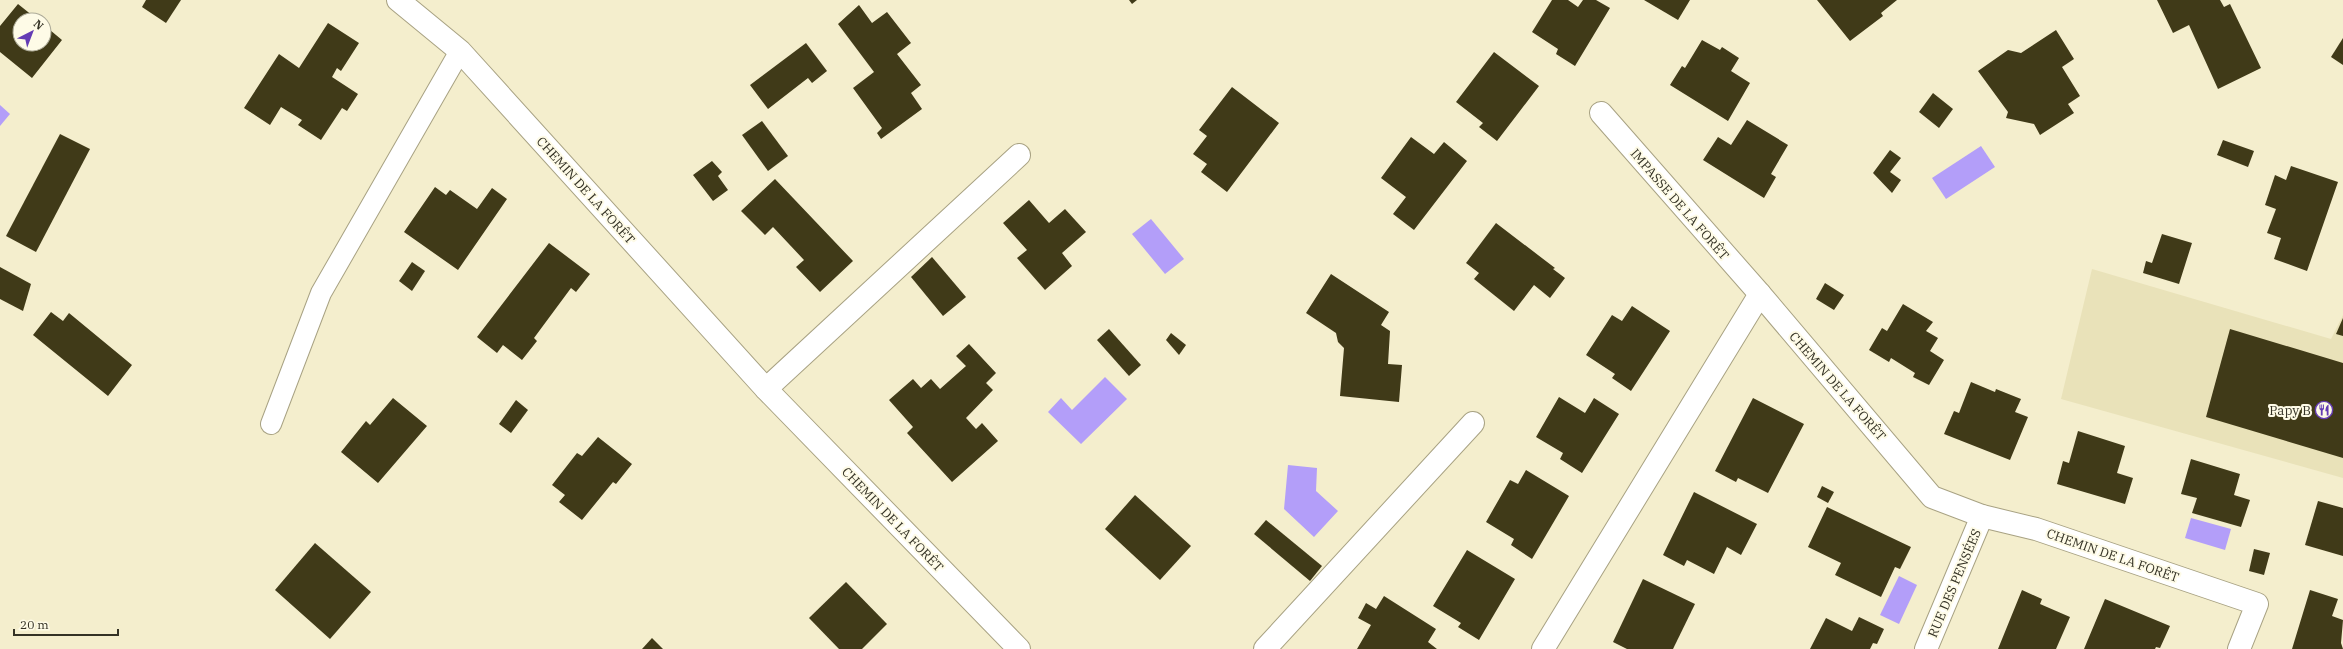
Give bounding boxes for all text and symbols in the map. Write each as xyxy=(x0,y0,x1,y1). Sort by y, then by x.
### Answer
north arrow xyxy=(12,12,52,52)
text: N xyxy=(31,16,47,33)
street label: CHEMIN DE LA FORÊT xyxy=(533,133,639,248)
street label: IMPASSE DE LA FORÊT xyxy=(1627,145,1733,264)
street label: CHEMIN DE LA FORÊT xyxy=(1786,328,1890,445)
restaurant icon: Papy B xyxy=(2314,400,2334,420)
place label: Papy B xyxy=(2269,402,2311,419)
street label: CHEMIN DE LA FORÊT xyxy=(838,463,947,576)
street label: CHEMIN DE LA FORÊT xyxy=(2044,525,2182,586)
street label: RUE DES PENSÉES xyxy=(1924,526,1985,640)
scale bar xyxy=(14,611,118,637)
text: 20 m xyxy=(20,617,49,632)

